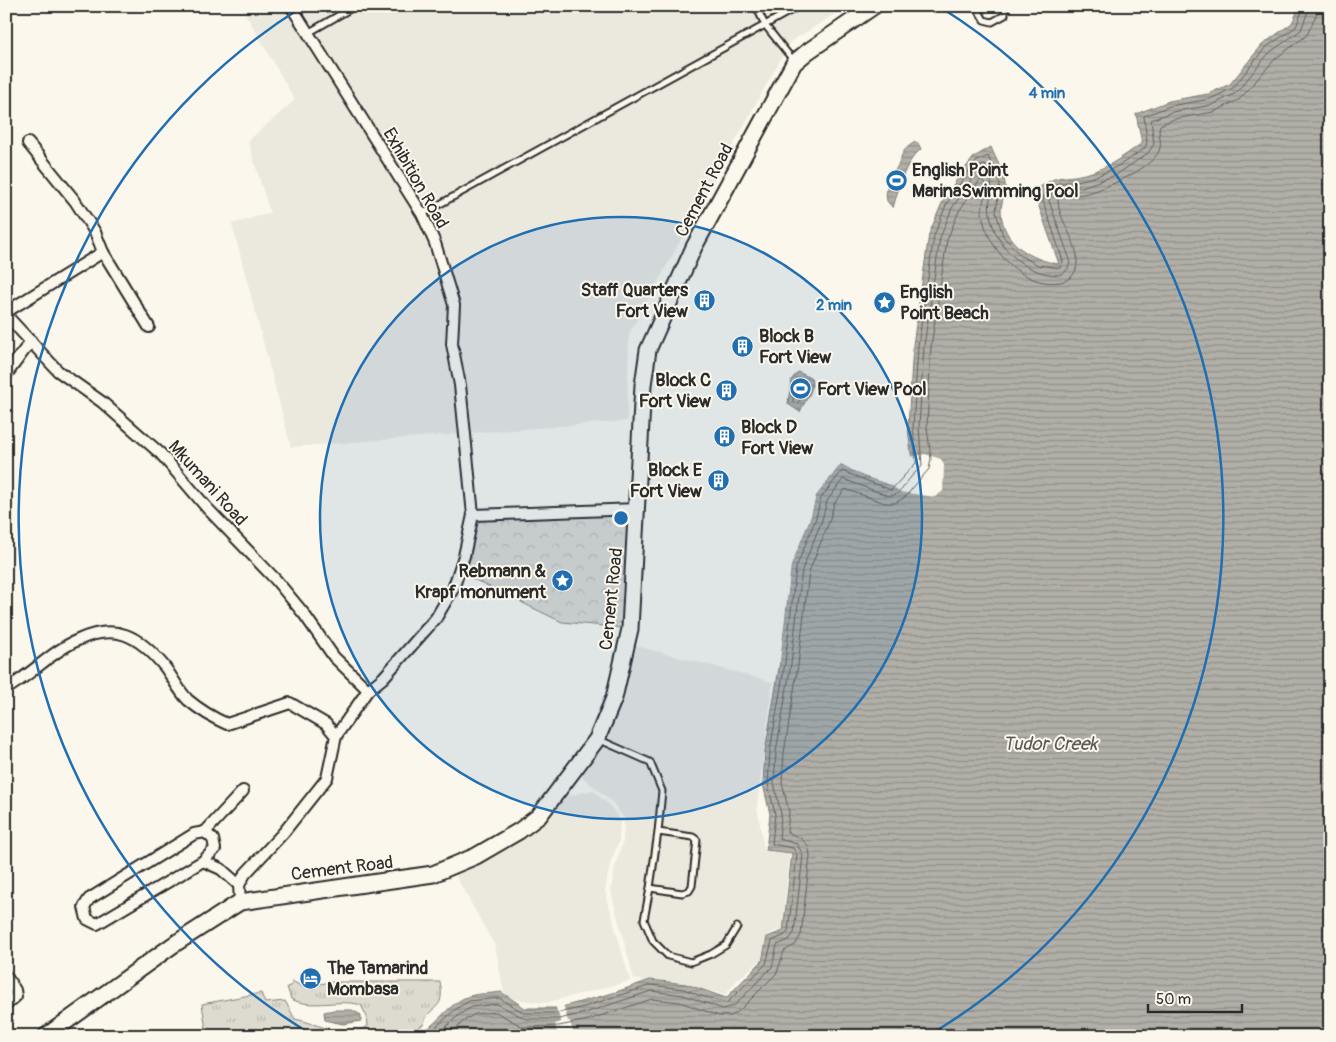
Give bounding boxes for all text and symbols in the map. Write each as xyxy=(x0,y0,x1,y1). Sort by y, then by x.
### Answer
text: 4 min xyxy=(1029,84,1066,103)
street label: Exhibition Road xyxy=(377,124,454,233)
street label: Cement Road xyxy=(670,139,739,241)
place label: English Point MarinaSwimming Pool xyxy=(912,159,1078,203)
sports icon: English Point MarinaSwimming Pool xyxy=(884,168,908,192)
place label: Staff Quarters Fort View xyxy=(581,279,689,323)
place label: English Point Beach xyxy=(900,281,989,325)
building icon: Staff Quarters Fort View xyxy=(692,288,716,312)
place icon: English Point Beach xyxy=(872,290,896,314)
text: 2 min xyxy=(816,296,852,315)
place label: Block B Fort View xyxy=(759,325,832,369)
building icon: Block B Fort View xyxy=(731,334,755,358)
place label: Block C Fort View xyxy=(639,369,712,413)
sports icon: Fort View Pool xyxy=(789,377,813,401)
building icon: Block C Fort View xyxy=(715,378,739,402)
place label: Fort View Pool xyxy=(817,378,927,401)
place label: Block D Fort View xyxy=(741,416,814,460)
building icon: Block D Fort View xyxy=(713,425,737,449)
street label: Mkumani Road xyxy=(163,436,252,531)
place label: Block E Fort View xyxy=(630,459,703,503)
building icon: Block E Fort View xyxy=(706,468,730,492)
centre of rings xyxy=(612,509,630,527)
street label: Cement Road xyxy=(595,547,628,651)
place label: Rebmann & Krapf monument xyxy=(415,560,547,604)
place icon: Rebmann & Krapf monument xyxy=(550,569,574,593)
water label: Tudor Creek xyxy=(1003,732,1099,756)
street label: Cement Road xyxy=(290,851,394,886)
place label: The Tamarind Mombasa xyxy=(326,957,428,1001)
hotel icon: The Tamarind Mombasa xyxy=(299,966,323,990)
scale bar xyxy=(1148,982,1242,1014)
text: 50 m xyxy=(1156,990,1191,1009)

